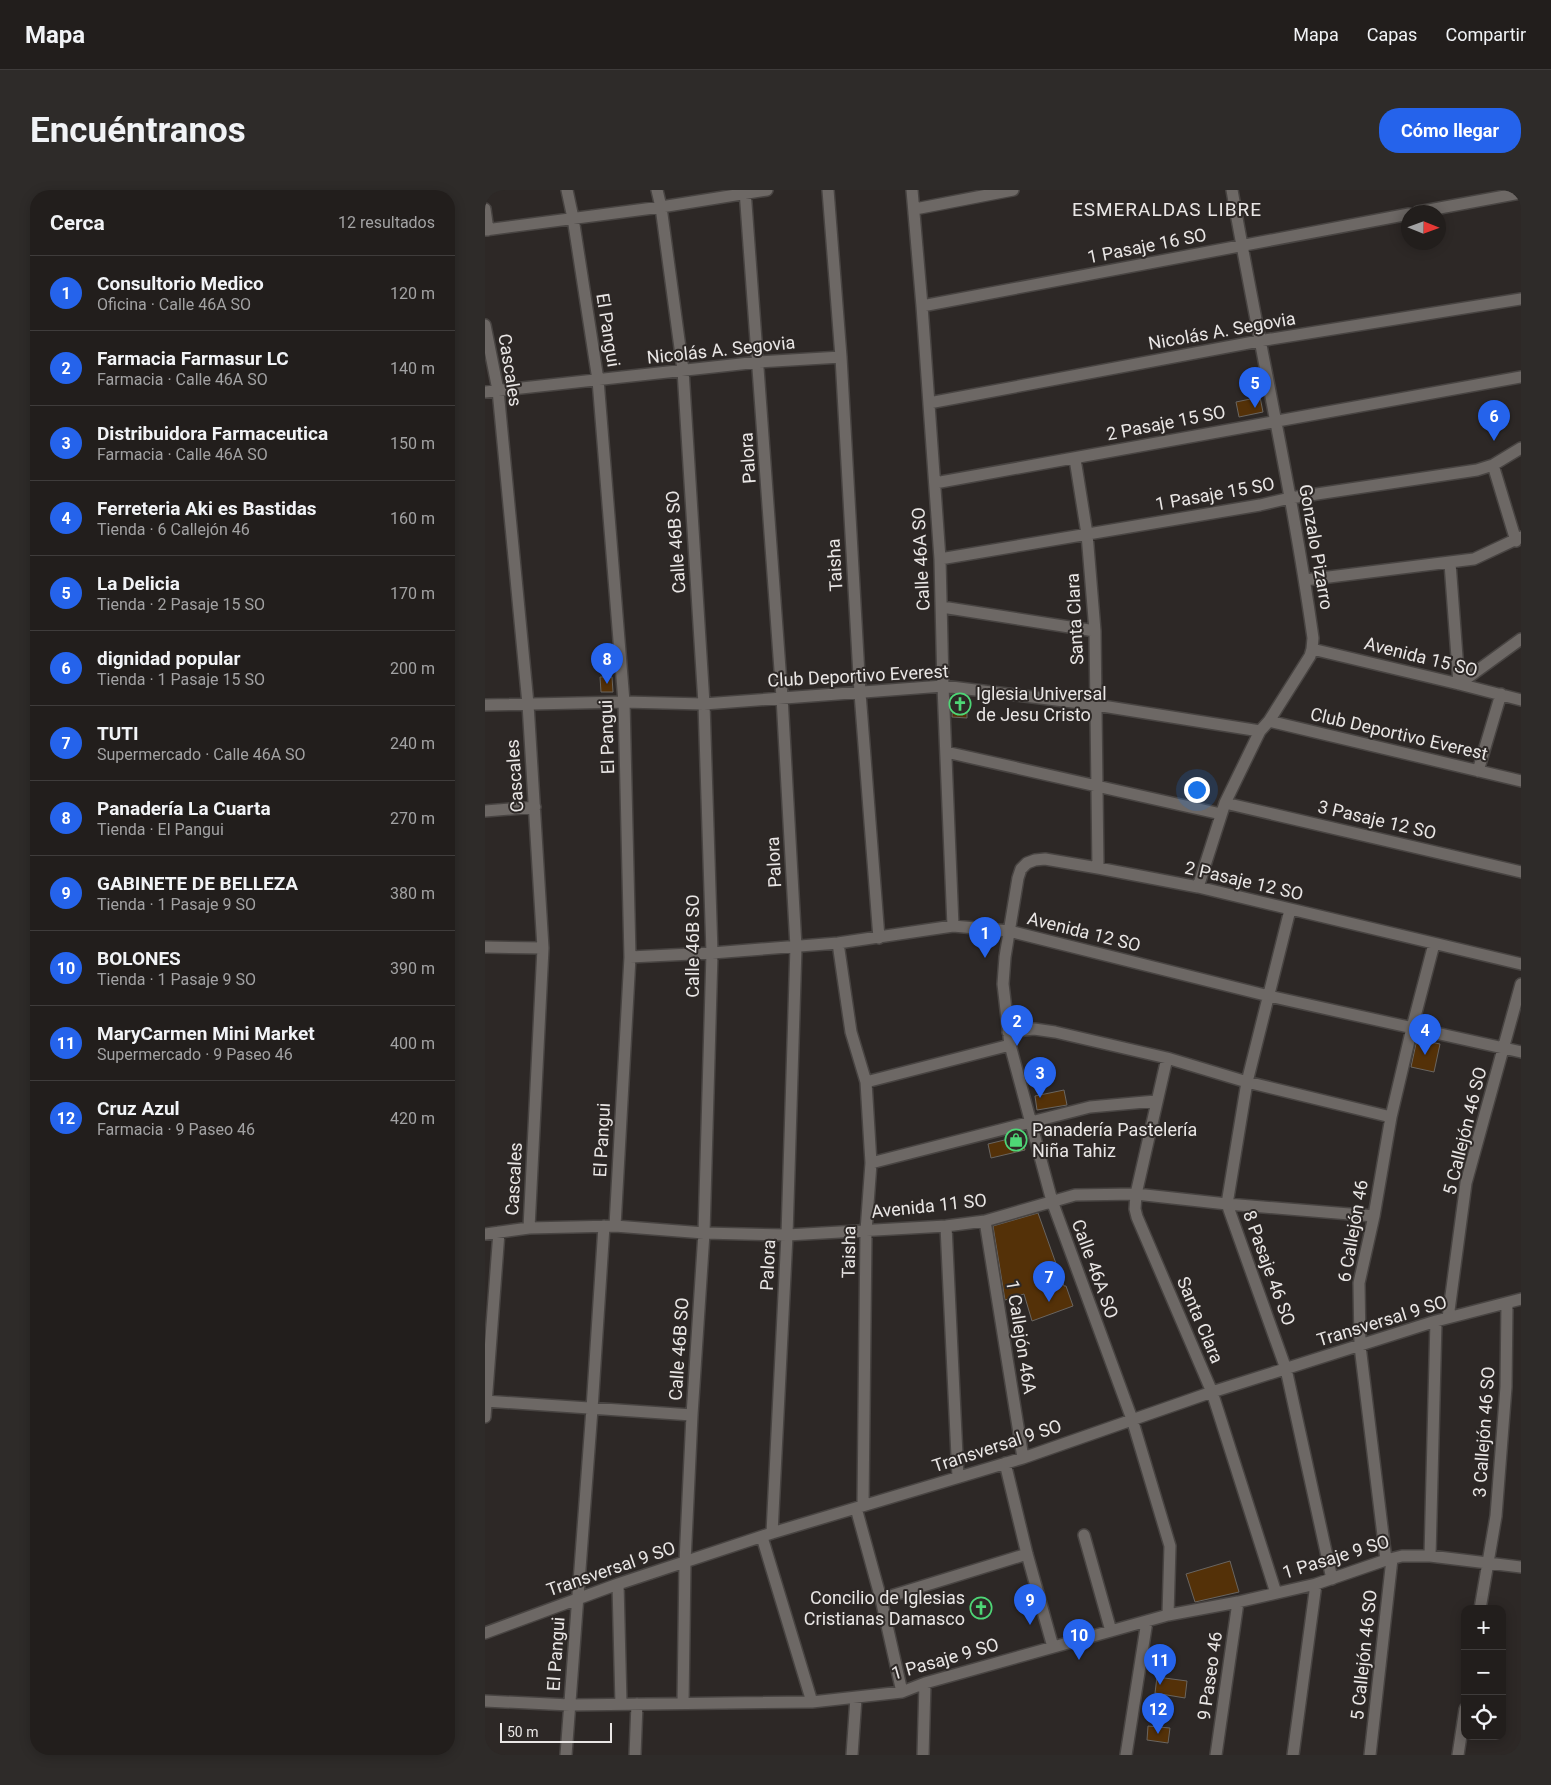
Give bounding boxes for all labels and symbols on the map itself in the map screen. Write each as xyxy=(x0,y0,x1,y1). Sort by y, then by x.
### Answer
district label: ESMERALDAS LIBRE xyxy=(1072,198,1262,221)
north arrow xyxy=(1401,205,1446,250)
street label: 1 Pasaje 16 SO xyxy=(1086,224,1208,267)
street label: El Pangui xyxy=(592,291,625,368)
street label: Nicolás A. Segovia xyxy=(1147,307,1297,354)
street label: Nicolás A. Segovia xyxy=(646,331,796,368)
street label: Cascales xyxy=(494,332,527,408)
pin: 5 xyxy=(1239,367,1271,408)
pin: 6 xyxy=(1478,400,1510,441)
street label: 2 Pasaje 15 SO xyxy=(1105,401,1227,444)
street label: Palora xyxy=(735,432,760,484)
street label: 1 Pasaje 15 SO xyxy=(1154,473,1276,514)
street label: Gonzalo Pizarro xyxy=(1295,483,1338,611)
street label: Calle 46B SO xyxy=(661,490,690,594)
street label: Calle 46A SO xyxy=(907,507,934,611)
street label: Taisha xyxy=(823,538,846,592)
street label: Santa Clara xyxy=(1062,573,1087,666)
street label: Avenida 15 SO xyxy=(1362,632,1480,681)
pin: 8 xyxy=(591,643,623,684)
street label: Club Deportivo Everest xyxy=(767,660,949,691)
place label: Iglesia Universal de Jesu Cristo xyxy=(976,683,1107,725)
church icon: Iglesia Universal de Jesu Cristo xyxy=(948,692,972,716)
street label: El Pangui xyxy=(595,699,618,775)
street label: Club Deportivo Everest xyxy=(1308,703,1490,764)
street label: Cascales xyxy=(501,739,528,813)
your location xyxy=(1184,777,1210,803)
street label: 3 Pasaje 12 SO xyxy=(1316,796,1438,843)
street label: Palora xyxy=(762,836,785,888)
street label: 2 Pasaje 12 SO xyxy=(1183,857,1305,904)
street label: Calle 46B SO xyxy=(682,894,703,998)
street label: Avenida 12 SO xyxy=(1025,907,1143,956)
pin: 1 xyxy=(969,917,1001,958)
pin: 2 xyxy=(1001,1005,1033,1046)
pin: 4 xyxy=(1409,1014,1441,1055)
pin: 3 xyxy=(1024,1057,1056,1098)
street label: 5 Callejón 46 SO xyxy=(1438,1065,1491,1197)
street label: El Pangui xyxy=(589,1102,614,1178)
place label: Panadería Pastelería Niña Tahiz xyxy=(1032,1119,1197,1161)
shop icon: Panadería Pastelería Niña Tahiz xyxy=(1004,1128,1028,1152)
street label: Cascales xyxy=(501,1142,526,1216)
street label: 6 Callejón 46 xyxy=(1333,1178,1372,1284)
street label: Avenida 11 SO xyxy=(870,1189,988,1222)
street label: 8 Pasaje 46 SO xyxy=(1239,1207,1300,1328)
street label: Calle 46A SO xyxy=(1068,1216,1123,1321)
street label: Taisha xyxy=(838,1225,859,1279)
street label: Palora xyxy=(756,1239,779,1291)
pin: 7 xyxy=(1033,1261,1065,1302)
street label: Santa Clara xyxy=(1173,1273,1228,1366)
street label: 1 Callejón 46A xyxy=(1002,1278,1041,1396)
street label: Transversal 9 SO xyxy=(1314,1291,1449,1350)
street label: Calle 46B SO xyxy=(664,1297,693,1401)
street label: 3 Callejón 46 SO xyxy=(1468,1366,1499,1498)
street label: Transversal 9 SO xyxy=(930,1415,1064,1476)
street label: 1 Pasaje 9 SO xyxy=(1280,1530,1392,1583)
street label: Transversal 9 SO xyxy=(544,1537,678,1600)
pin: 9 xyxy=(1014,1584,1046,1625)
place label: Concilio de Iglesias Cristianas Damasco xyxy=(804,1587,965,1629)
street label: 5 Callejón 46 SO xyxy=(1346,1589,1381,1721)
church icon: Concilio de Iglesias Cristianas Damasco xyxy=(969,1596,993,1620)
street label: El Pangui xyxy=(542,1616,569,1692)
pin: 10 xyxy=(1063,1619,1095,1660)
street label: 9 Paseo 46 xyxy=(1193,1630,1226,1722)
street label: 1 Pasaje 9 SO xyxy=(889,1633,1001,1684)
pin: 11 xyxy=(1144,1644,1176,1685)
pin: 12 xyxy=(1142,1693,1174,1734)
scale bar xyxy=(500,1720,613,1743)

